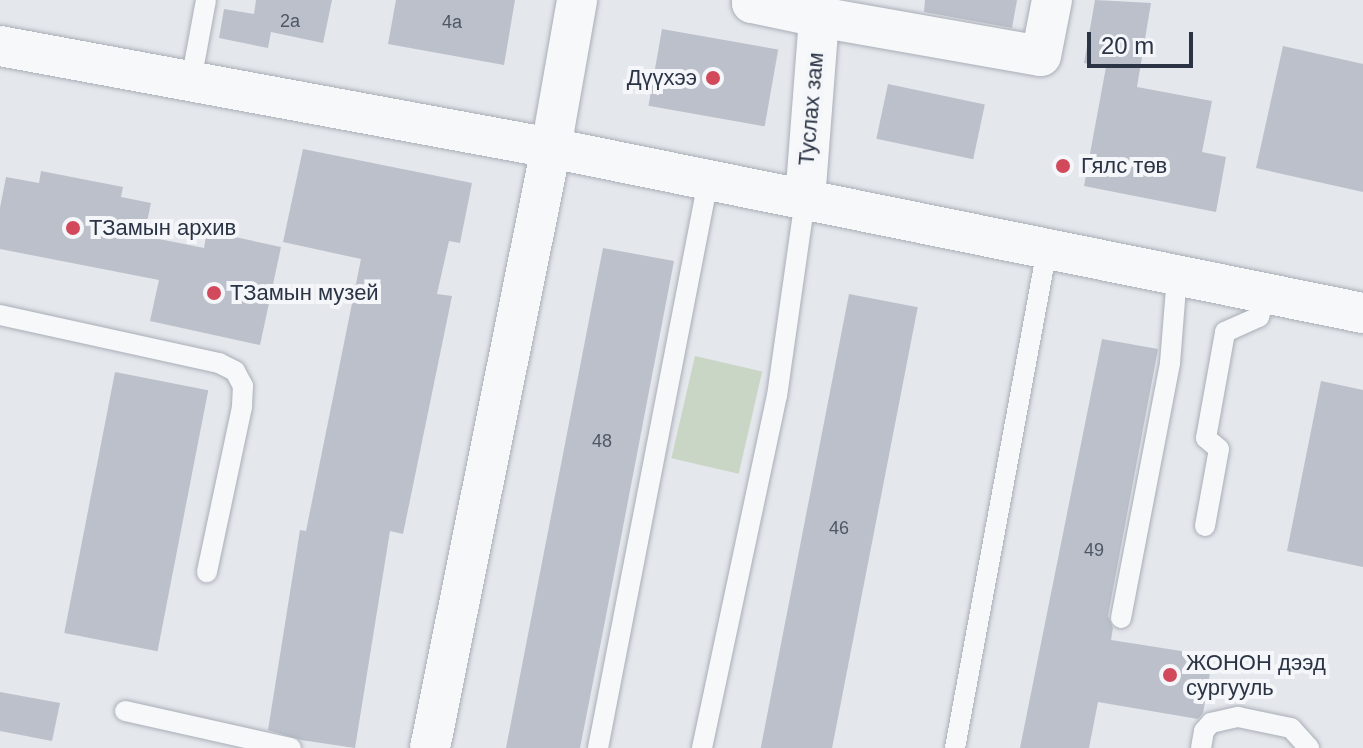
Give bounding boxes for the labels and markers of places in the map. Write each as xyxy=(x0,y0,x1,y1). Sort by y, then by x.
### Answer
place label: Дүүхээ xyxy=(627,65,697,91)
marker: Дүүхээ xyxy=(704,69,722,87)
place label: Гялс төв xyxy=(1081,153,1167,179)
marker: Гялс төв xyxy=(1052,155,1074,177)
place label: ТЗамын архив xyxy=(89,215,236,241)
marker: ТЗамын архив xyxy=(64,219,82,237)
place label: ТЗамын музей xyxy=(230,280,379,306)
marker: ТЗамын музей xyxy=(205,284,223,302)
place label: ЖОНОН дээд сургууль xyxy=(1186,649,1326,700)
marker: ЖОНОН дээд сургууль xyxy=(1161,666,1179,684)

